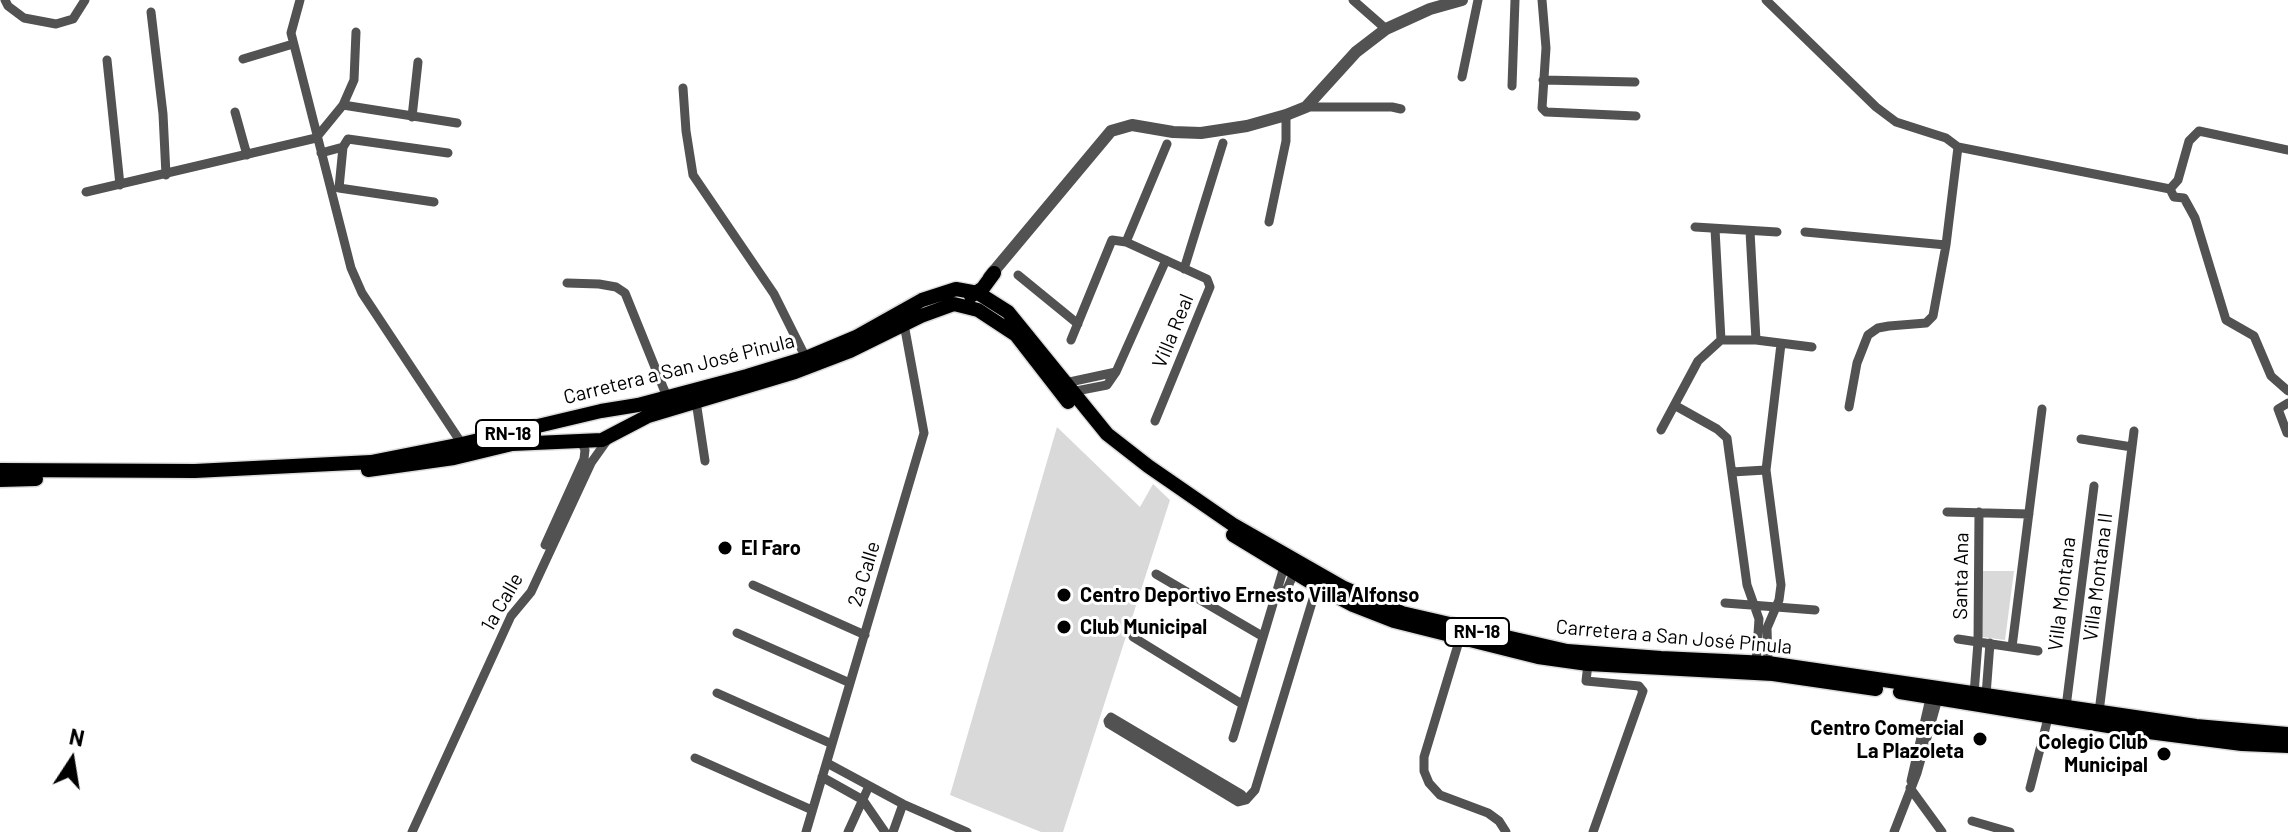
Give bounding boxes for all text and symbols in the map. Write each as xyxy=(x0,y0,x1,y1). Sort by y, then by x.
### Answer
street label: Villa Real xyxy=(1147,290,1199,372)
street label: Carretera a San José Pinula xyxy=(561,329,797,409)
road number: RN-18 xyxy=(476,420,540,448)
street label: Villa Montana II xyxy=(2078,511,2118,643)
street label: Santa Ana xyxy=(1948,532,1974,620)
place label: El Faro xyxy=(741,536,801,560)
street label: Villa Montana xyxy=(2043,536,2081,652)
street label: 2a Calle xyxy=(843,538,885,610)
marker: El Faro xyxy=(716,539,734,557)
street label: 1a Calle xyxy=(476,569,528,635)
place label: Centro Deportivo Ernesto Villa Alfonso xyxy=(1080,583,1419,607)
marker: Centro Deportivo Ernesto Villa Alfonso xyxy=(1055,586,1073,604)
place label: Club Municipal xyxy=(1080,615,1207,639)
street label: Carretera a San José Pinula xyxy=(1555,615,1793,659)
marker: Club Municipal xyxy=(1055,618,1073,636)
road number: RN-18 xyxy=(1445,618,1509,646)
place label: Centro Comercial La Plazoleta xyxy=(1810,716,1964,763)
north arrow xyxy=(32,720,112,800)
text: N xyxy=(67,722,87,751)
marker: Centro Comercial La Plazoleta xyxy=(1971,730,1989,748)
place label: Colegio Club Municipal xyxy=(2038,730,2148,777)
marker: Colegio Club Municipal xyxy=(2155,745,2173,763)

